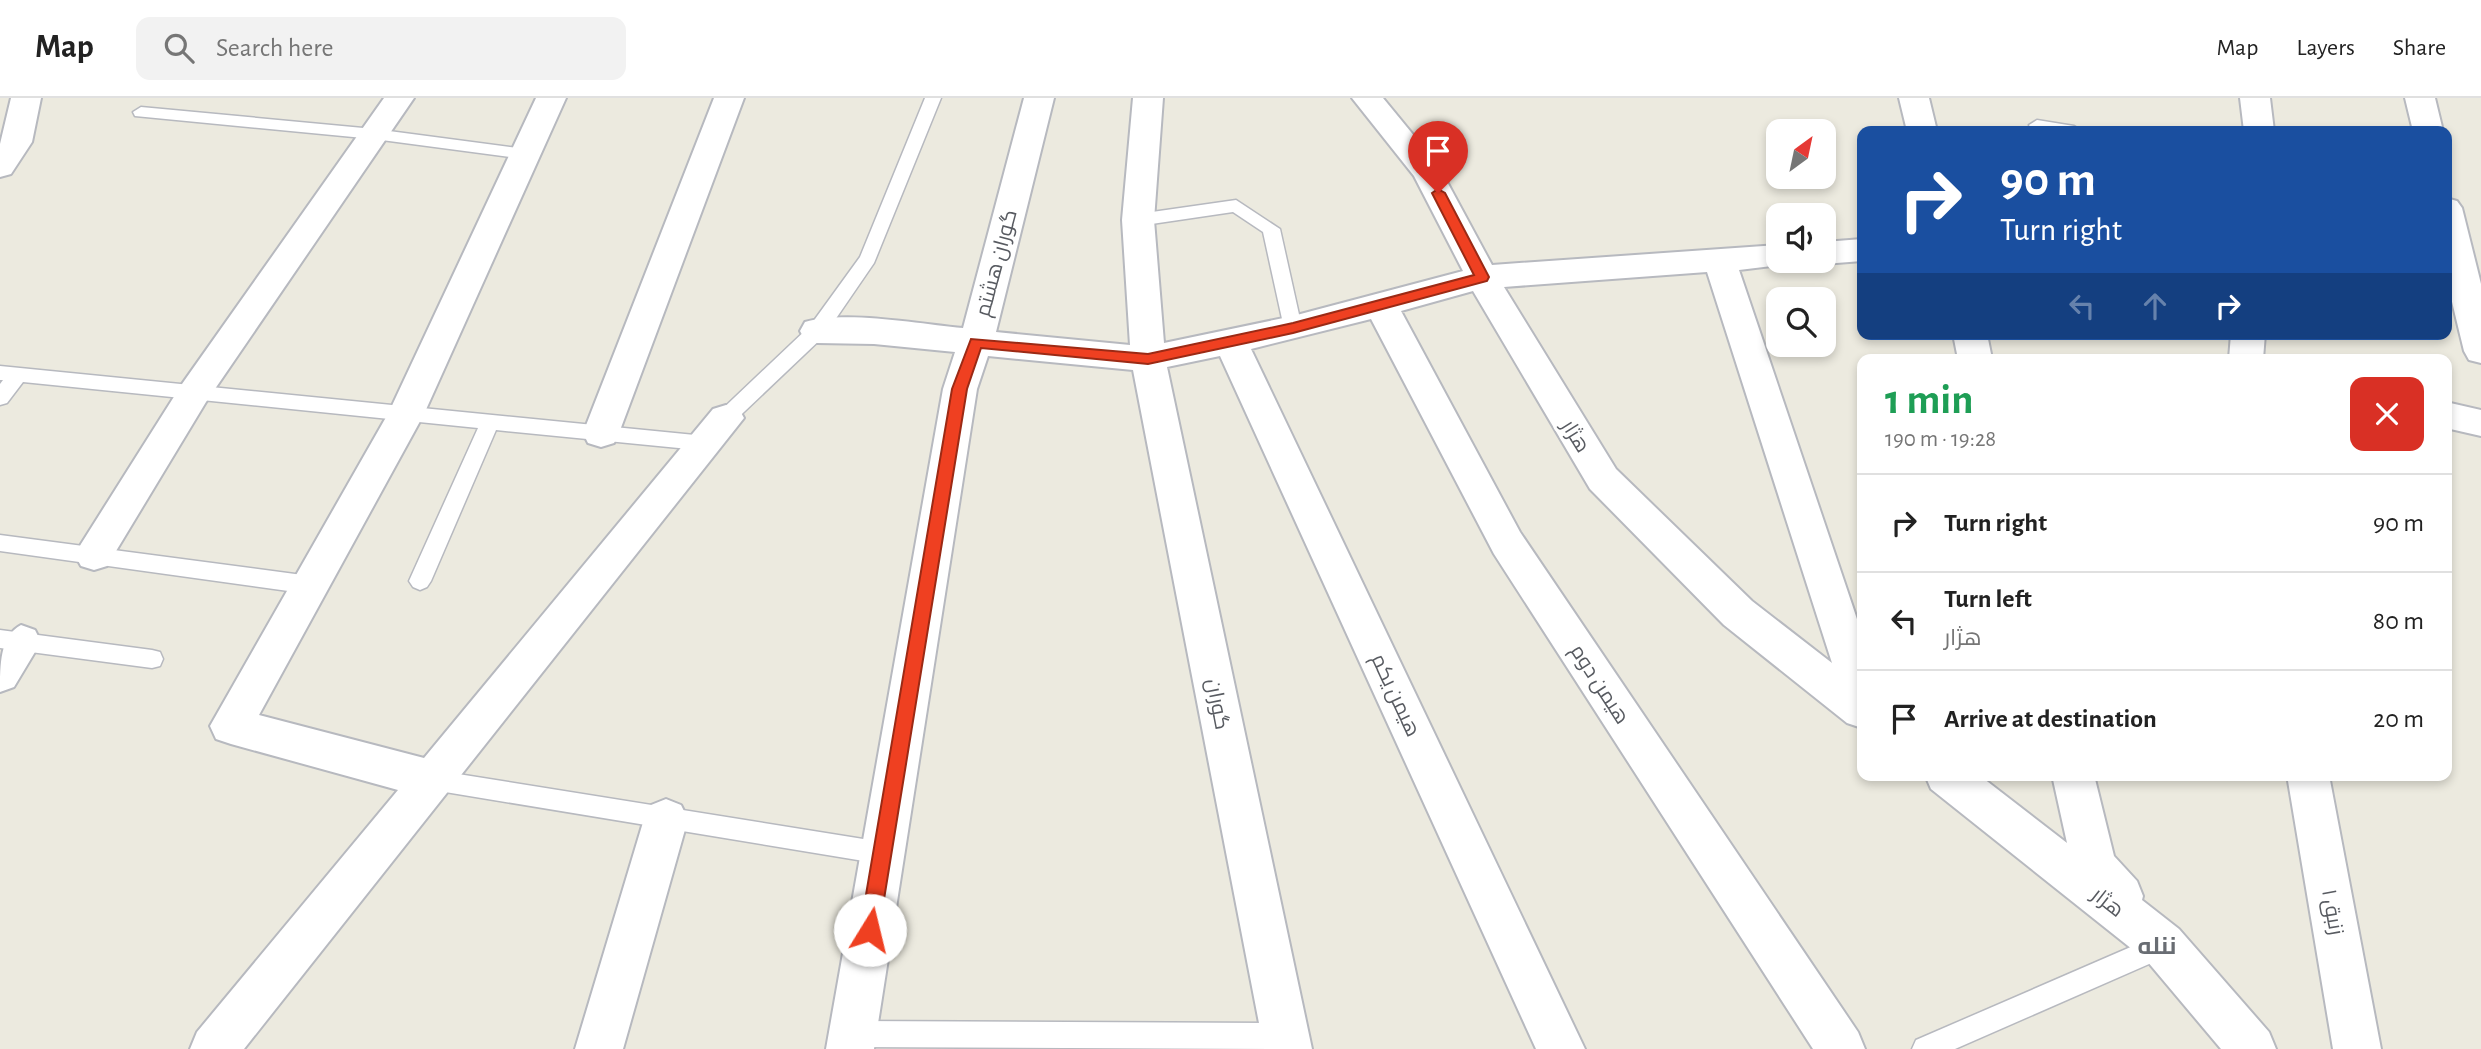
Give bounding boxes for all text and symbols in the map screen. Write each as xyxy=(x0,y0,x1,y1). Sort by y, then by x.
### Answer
search box xyxy=(136,17,626,80)
icon: search xyxy=(160,29,198,67)
text: Map xyxy=(35,31,94,64)
text: Search here xyxy=(216,35,334,61)
text: Map xyxy=(2216,36,2258,60)
text: Layers xyxy=(2296,36,2355,60)
text: Share xyxy=(2393,36,2446,60)
north arrow xyxy=(1766,119,1836,189)
map controls xyxy=(1766,119,1836,357)
pin xyxy=(1408,121,1468,193)
icon: arrive xyxy=(1419,132,1457,170)
icon: right xyxy=(1885,154,1976,245)
text: 90 m xyxy=(2000,156,2096,205)
button: sound xyxy=(1766,203,1836,273)
street label: گوران هشتم xyxy=(972,207,1024,320)
text: Turn right xyxy=(2000,214,2122,246)
button: search xyxy=(1766,287,1836,357)
icon: left xyxy=(2063,287,2101,325)
icon: ahead xyxy=(2136,287,2174,325)
icon: right xyxy=(2209,287,2247,325)
button: close xyxy=(2350,377,2424,451)
text: 1 min xyxy=(1885,379,1974,421)
street label: هژار xyxy=(1556,415,1594,457)
text: 190 m · 19:28 xyxy=(1885,428,1996,451)
icon: right xyxy=(1885,504,1923,542)
text: Turn right xyxy=(1944,510,2047,536)
text: 90 m xyxy=(2373,510,2424,536)
text: Turn left xyxy=(1944,586,2032,612)
icon: left xyxy=(1885,602,1923,640)
text: 80 m xyxy=(2373,608,2424,634)
text: هژار xyxy=(1944,627,1981,650)
street label: هیمن دوم xyxy=(1564,641,1633,729)
street label: هیمن یکم xyxy=(1365,651,1424,741)
street label: گوران xyxy=(1200,677,1233,732)
icon: arrive xyxy=(1885,700,1923,738)
text: Arrive at destination xyxy=(1944,706,2157,732)
text: 20 m xyxy=(2373,706,2424,732)
street label: هژار xyxy=(2086,883,2128,922)
street label: زنبق ۱ xyxy=(2316,888,2347,937)
position arrow xyxy=(833,893,907,967)
district label: ننله xyxy=(2137,935,2177,959)

